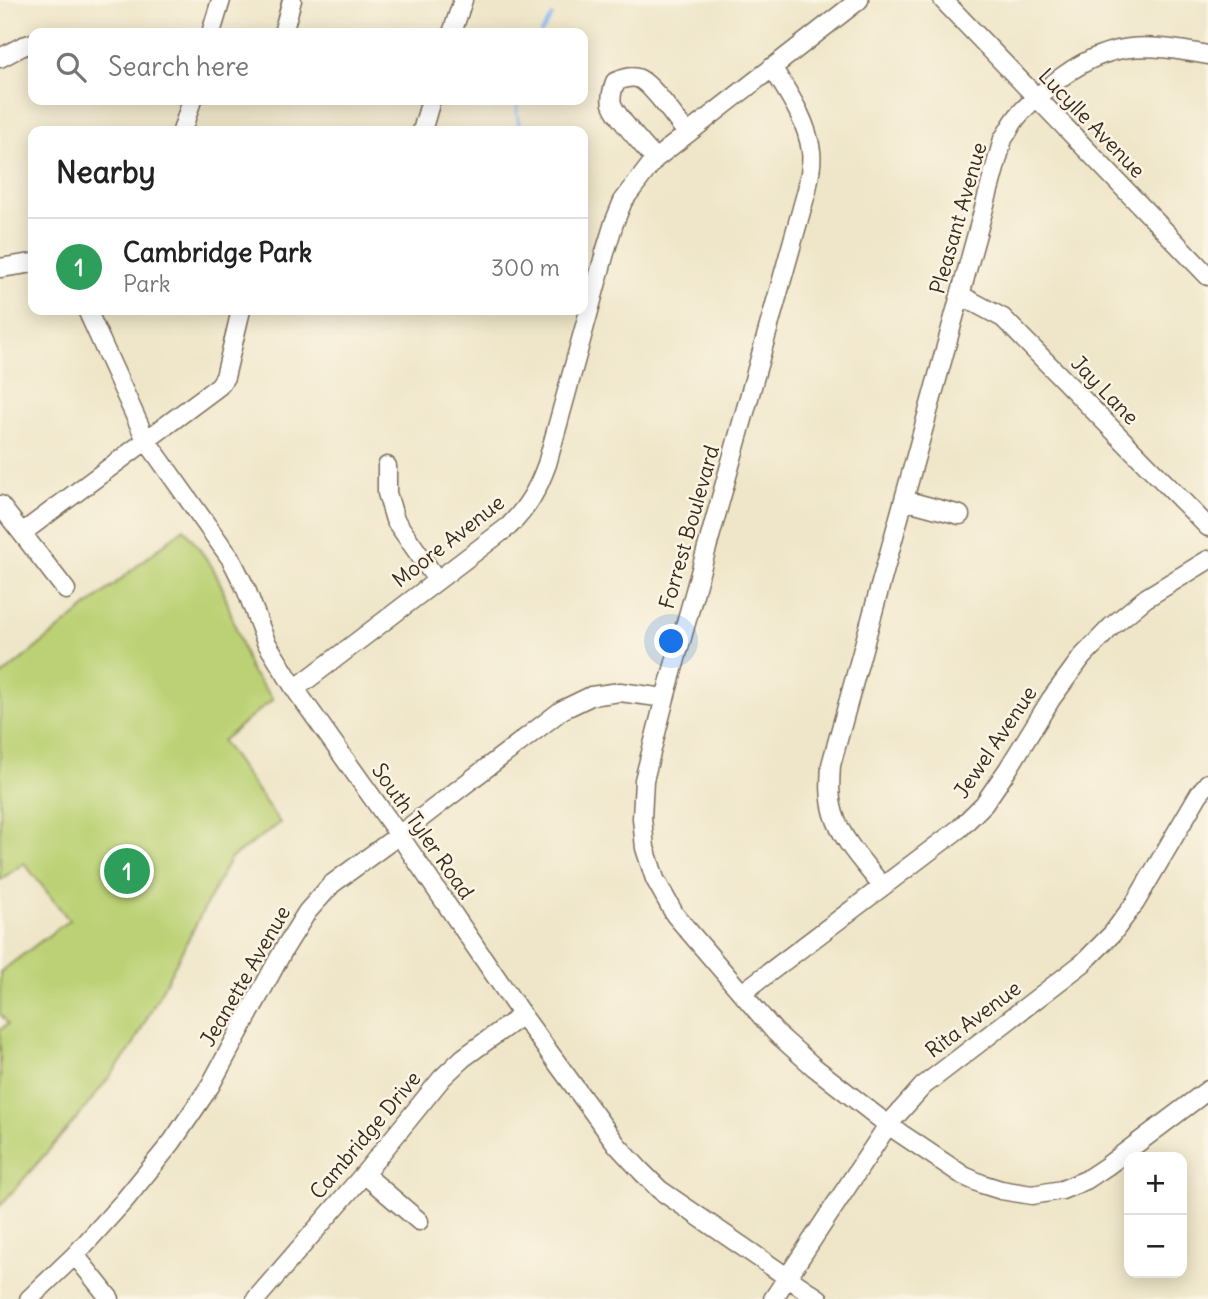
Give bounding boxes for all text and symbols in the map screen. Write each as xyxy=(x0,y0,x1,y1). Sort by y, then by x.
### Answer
search box xyxy=(28,28,588,105)
icon: search xyxy=(52,48,90,86)
text: Search here xyxy=(108,50,249,83)
street label: Lucylle Avenue xyxy=(1033,63,1151,183)
street label: Pleasant Avenue xyxy=(923,139,993,297)
text: Nearby xyxy=(56,153,156,191)
text: Cambridge Park xyxy=(123,236,312,269)
text: 1 xyxy=(74,253,84,282)
text: 300 m xyxy=(491,253,560,282)
text: Park xyxy=(123,269,171,298)
street label: Jay Lane xyxy=(1065,350,1145,430)
street label: Forrest Boulevard xyxy=(653,442,725,612)
street label: Moore Avenue xyxy=(386,489,510,593)
your location xyxy=(654,624,688,658)
street label: Jewel Avenue xyxy=(947,681,1043,803)
street label: South Tyler Road xyxy=(366,758,480,904)
pin: 1 xyxy=(104,845,150,897)
street label: Jeanette Avenue xyxy=(194,901,296,1051)
street label: Rita Avenue xyxy=(920,974,1026,1064)
street label: Cambridge Drive xyxy=(304,1065,426,1205)
map controls xyxy=(1124,1152,1187,1278)
button: + xyxy=(1124,1152,1187,1215)
button: − xyxy=(1124,1215,1187,1278)

